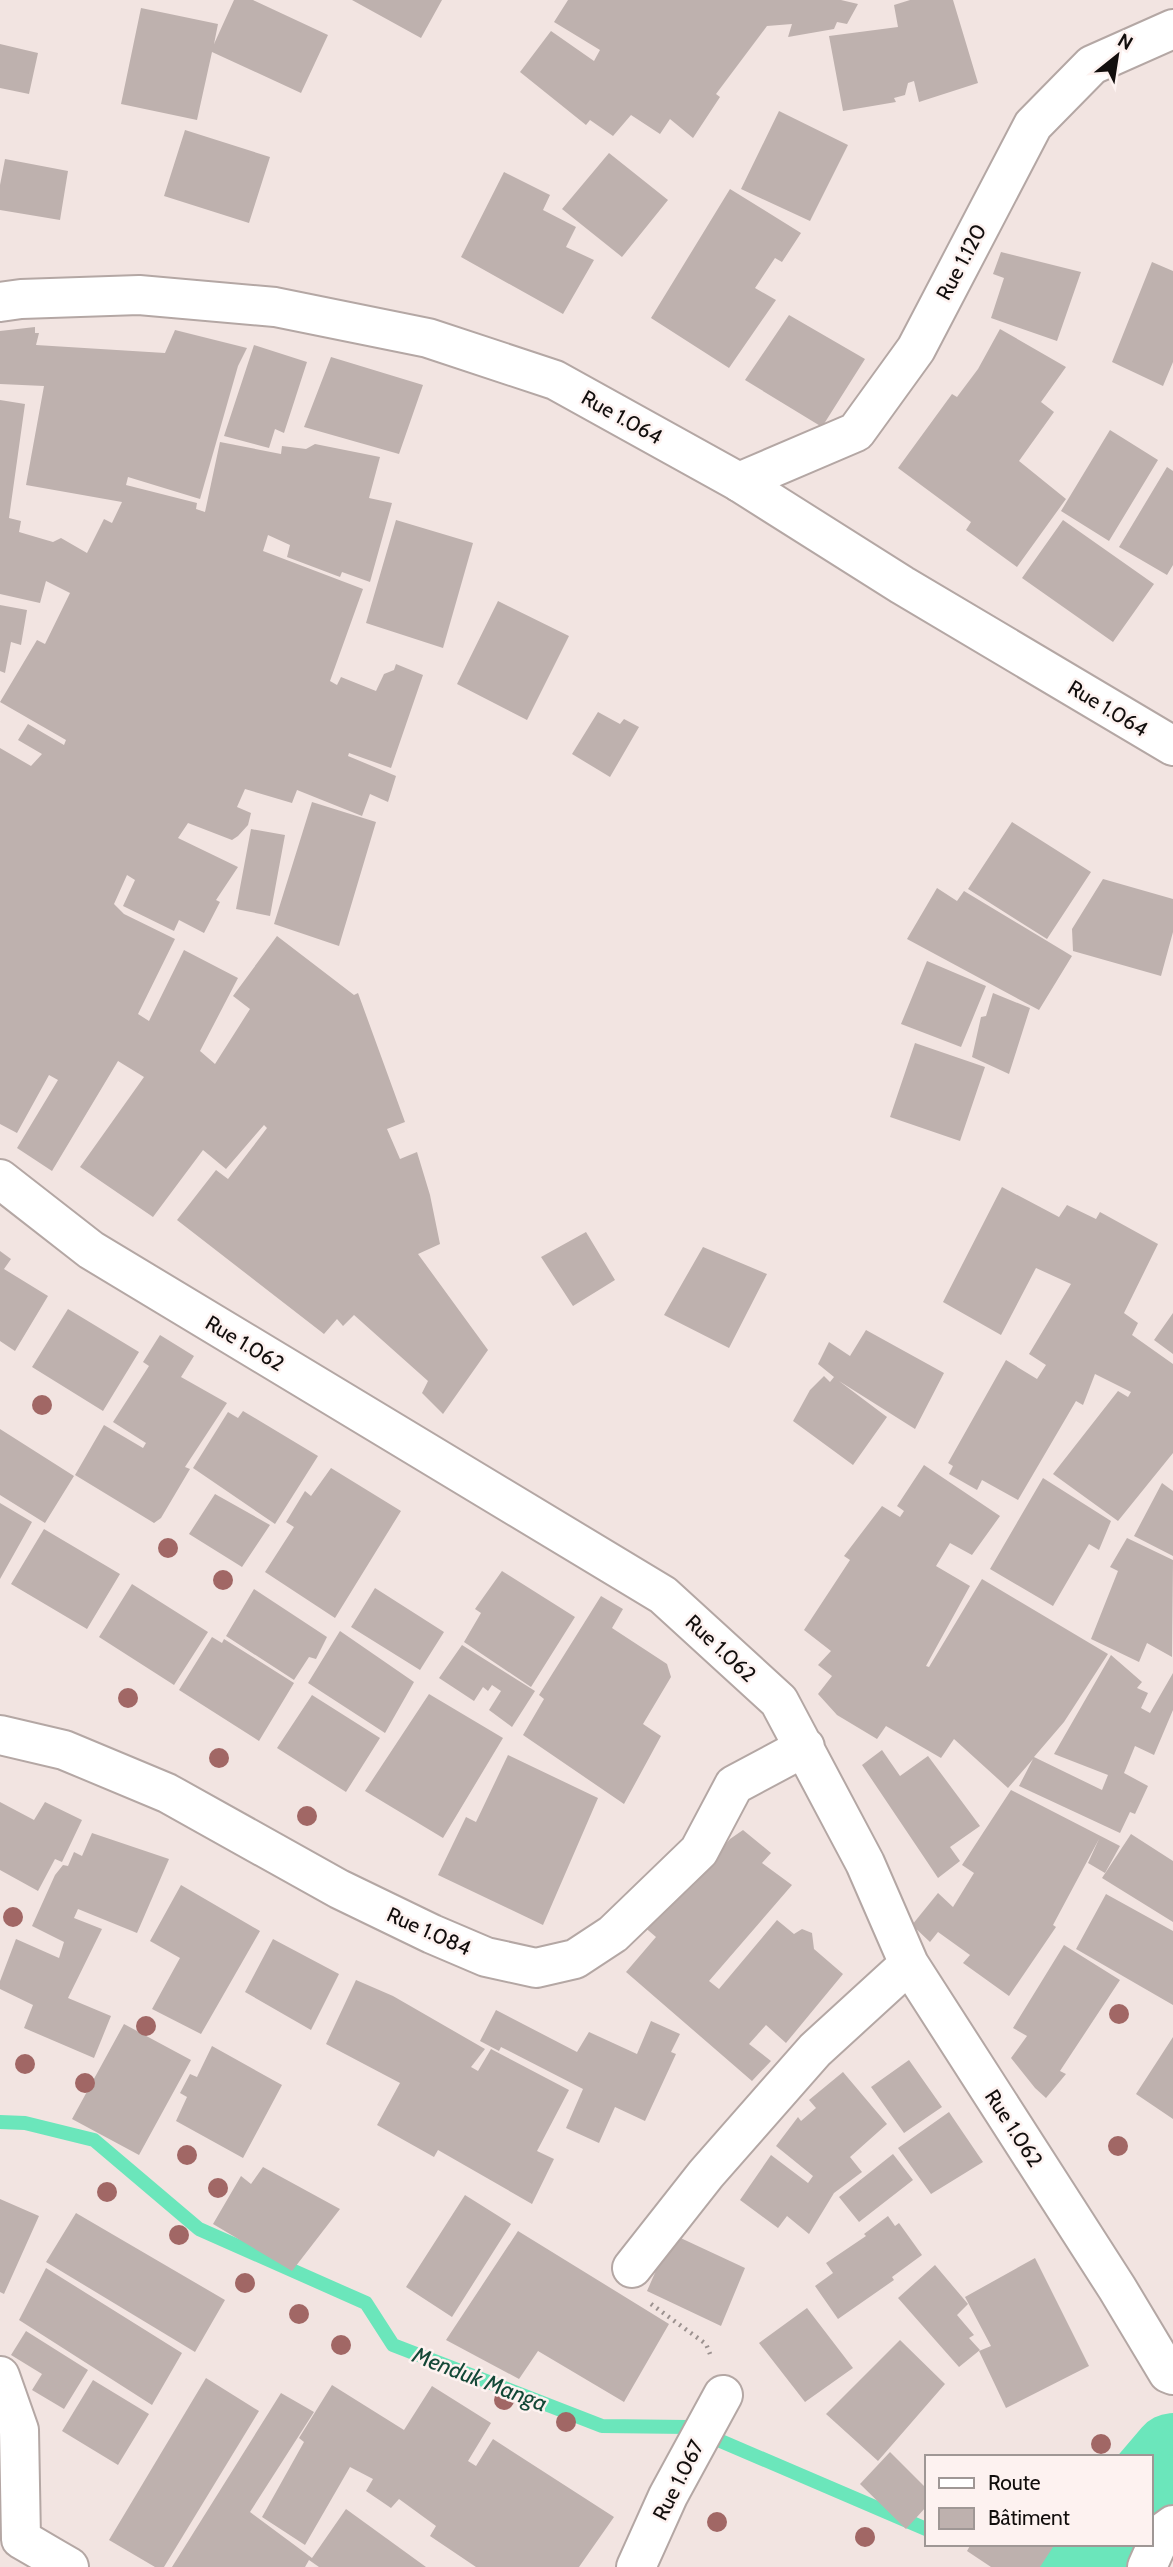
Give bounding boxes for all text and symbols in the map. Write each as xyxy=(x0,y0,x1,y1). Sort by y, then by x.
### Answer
north arrow xyxy=(1082,21,1152,91)
text: N xyxy=(1114,28,1137,55)
street label: Rue 1.120 xyxy=(931,220,991,304)
street label: Rue 1.064 xyxy=(577,385,667,449)
street label: Rue 1.064 xyxy=(1064,674,1152,742)
street label: Rue 1.062 xyxy=(201,1310,289,1376)
street label: Rue 1.062 xyxy=(681,1609,761,1687)
street label: Rue 1.084 xyxy=(383,1901,475,1961)
street label: Rue 1.062 xyxy=(980,2085,1048,2171)
water label: Menduk Manga xyxy=(408,2340,551,2417)
street label: Rue 1.067 xyxy=(647,2435,709,2524)
legend xyxy=(925,2455,1152,2546)
text: Route xyxy=(988,2470,1041,2495)
text: Bâtiment xyxy=(988,2505,1070,2530)

